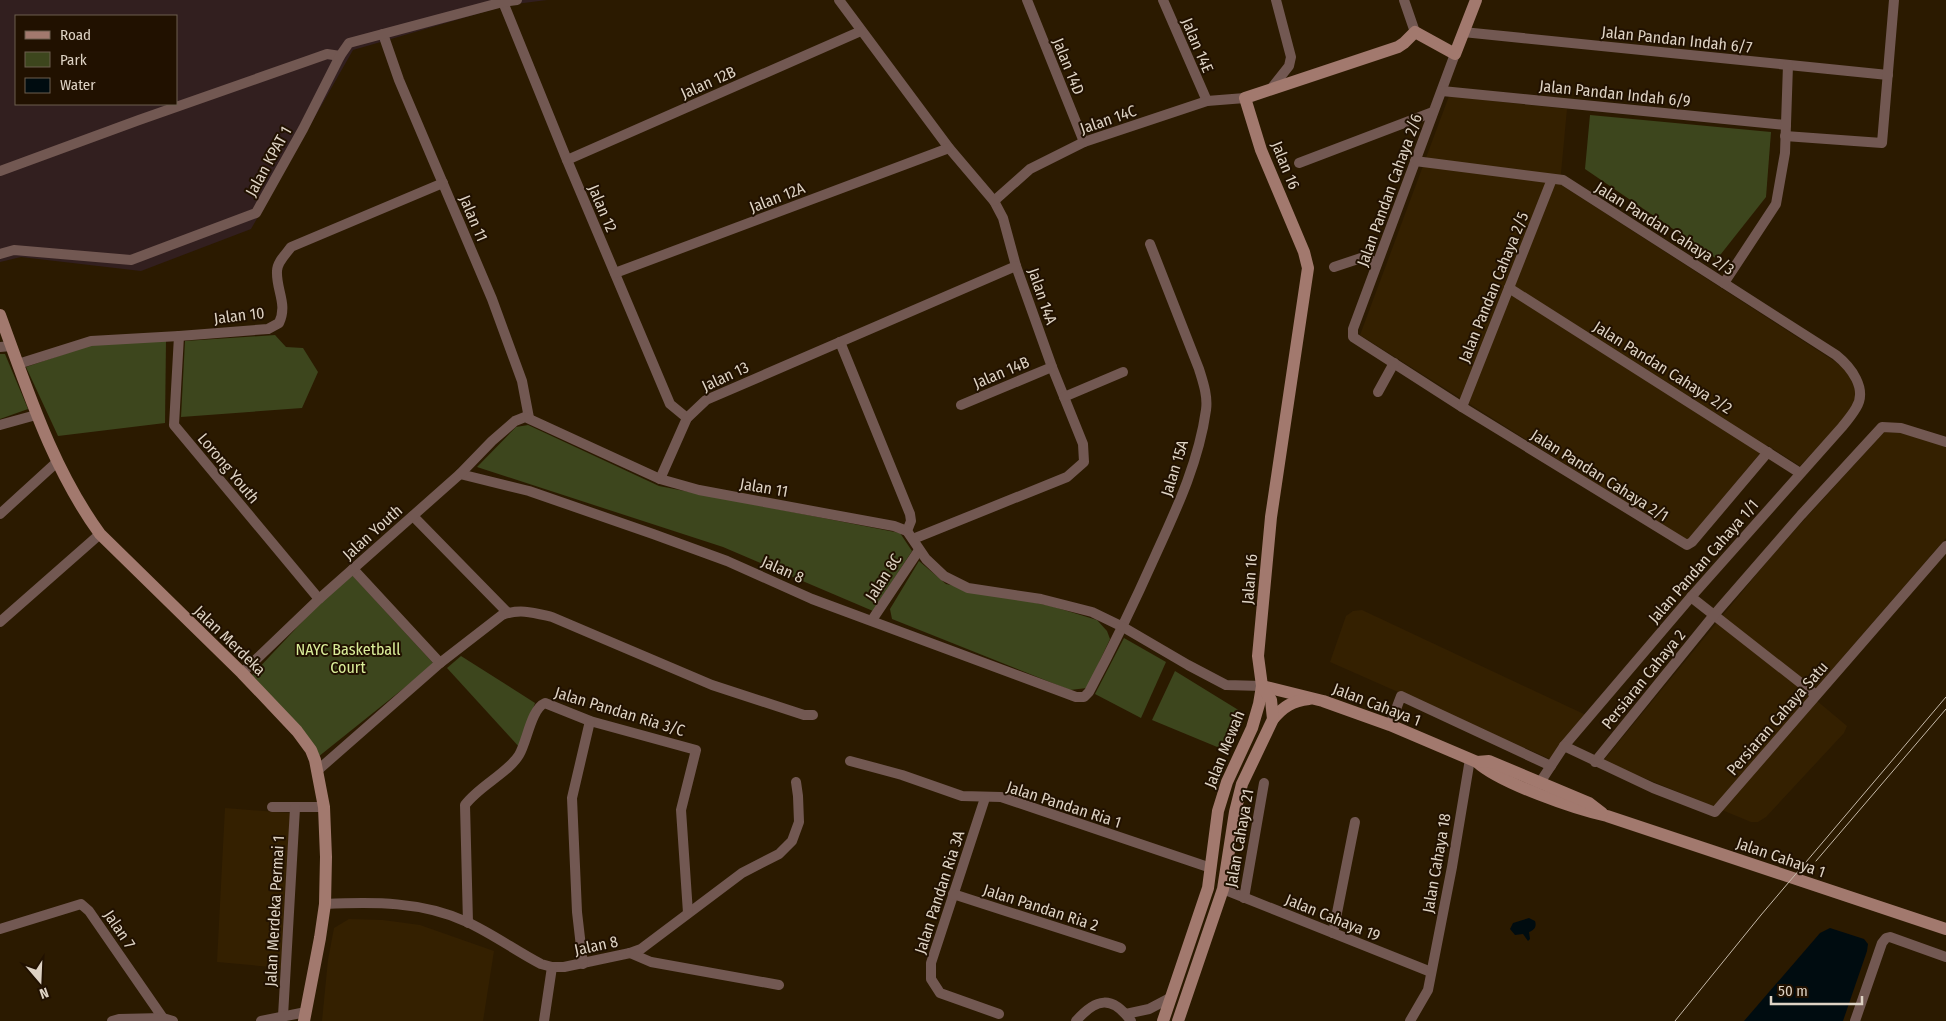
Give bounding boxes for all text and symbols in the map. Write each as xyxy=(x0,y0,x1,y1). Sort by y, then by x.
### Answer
legend xyxy=(15,15,178,105)
street label: Jalan 14E xyxy=(1178,15,1218,75)
street label: Jalan Pandan Indah 6/7 xyxy=(1601,22,1754,57)
text: Road xyxy=(60,26,91,44)
street label: Jalan 14D xyxy=(1049,35,1088,97)
text: Park xyxy=(60,51,87,69)
street label: Jalan 12B xyxy=(678,62,739,103)
text: Water xyxy=(60,76,96,94)
street label: Jalan Pandan Indah 6/9 xyxy=(1538,76,1692,111)
street label: Jalan 14C xyxy=(1077,101,1139,138)
street label: Jalan Pandan Cahaya 2/6 xyxy=(1353,111,1426,269)
street label: Jalan KPAT 1 xyxy=(241,123,295,200)
street label: Jalan 16 xyxy=(1267,138,1304,192)
street label: Jalan 12A xyxy=(747,178,808,217)
street label: Jalan Pandan Cahaya 2/3 xyxy=(1592,178,1738,279)
street label: Jalan 12 xyxy=(584,182,621,235)
street label: Jalan 11 xyxy=(455,192,492,244)
street label: Jalan Pandan Cahaya 2/5 xyxy=(1455,209,1532,365)
street label: Jalan 14A xyxy=(1024,265,1061,328)
street label: Jalan 10 xyxy=(213,303,265,328)
street label: Jalan Pandan Cahaya 2/2 xyxy=(1590,317,1736,418)
street label: Jalan 14B xyxy=(970,352,1032,393)
street label: Jalan 13 xyxy=(699,357,752,396)
street label: Jalan Pandan Cahaya 2/1 xyxy=(1527,425,1672,526)
street label: Lorong Youth xyxy=(194,429,263,507)
street label: Jalan 15A xyxy=(1157,437,1192,499)
street label: Jalan 11 xyxy=(738,474,789,501)
street label: Jalan Pandan Cahaya 1/1 xyxy=(1644,495,1762,627)
street label: Jalan Youth xyxy=(339,501,406,564)
street label: Jalan 8C xyxy=(861,550,906,604)
street label: Jalan 8 xyxy=(759,552,807,587)
street label: Jalan 16 xyxy=(1238,553,1261,605)
street label: Jalan Merdeka xyxy=(190,602,270,679)
street label: Persiaran Cahaya 2 xyxy=(1597,626,1689,733)
park label: NAYC Basketball Court xyxy=(296,640,400,677)
street label: Persiaran Cahaya Satu xyxy=(1723,657,1832,779)
street label: Jalan Cahaya 1 xyxy=(1330,679,1424,730)
street label: Jalan Pandan Ria 3/C xyxy=(552,683,687,740)
street label: Jalan Mewah xyxy=(1200,708,1249,791)
street label: Jalan Pandan Ria 1 xyxy=(1004,777,1123,832)
street label: Jalan Cahaya 21 xyxy=(1221,787,1257,889)
street label: Jalan Cahaya 18 xyxy=(1418,812,1455,914)
street label: Jalan Pandan Ria 3A xyxy=(911,827,969,956)
street label: Jalan Cahaya 1 xyxy=(1734,833,1828,882)
street label: Jalan Merdeka Permai 1 xyxy=(261,835,288,987)
street label: Jalan Pandan Ria 2 xyxy=(981,880,1101,935)
street label: Jalan Cahaya 19 xyxy=(1283,890,1383,945)
street label: Jalan 7 xyxy=(100,906,140,953)
street label: Jalan 8 xyxy=(572,932,620,959)
north arrow xyxy=(15,956,65,1006)
scale bar xyxy=(1771,974,1862,1006)
text: 50 m xyxy=(1778,982,1808,1000)
text: N xyxy=(37,983,51,1002)

